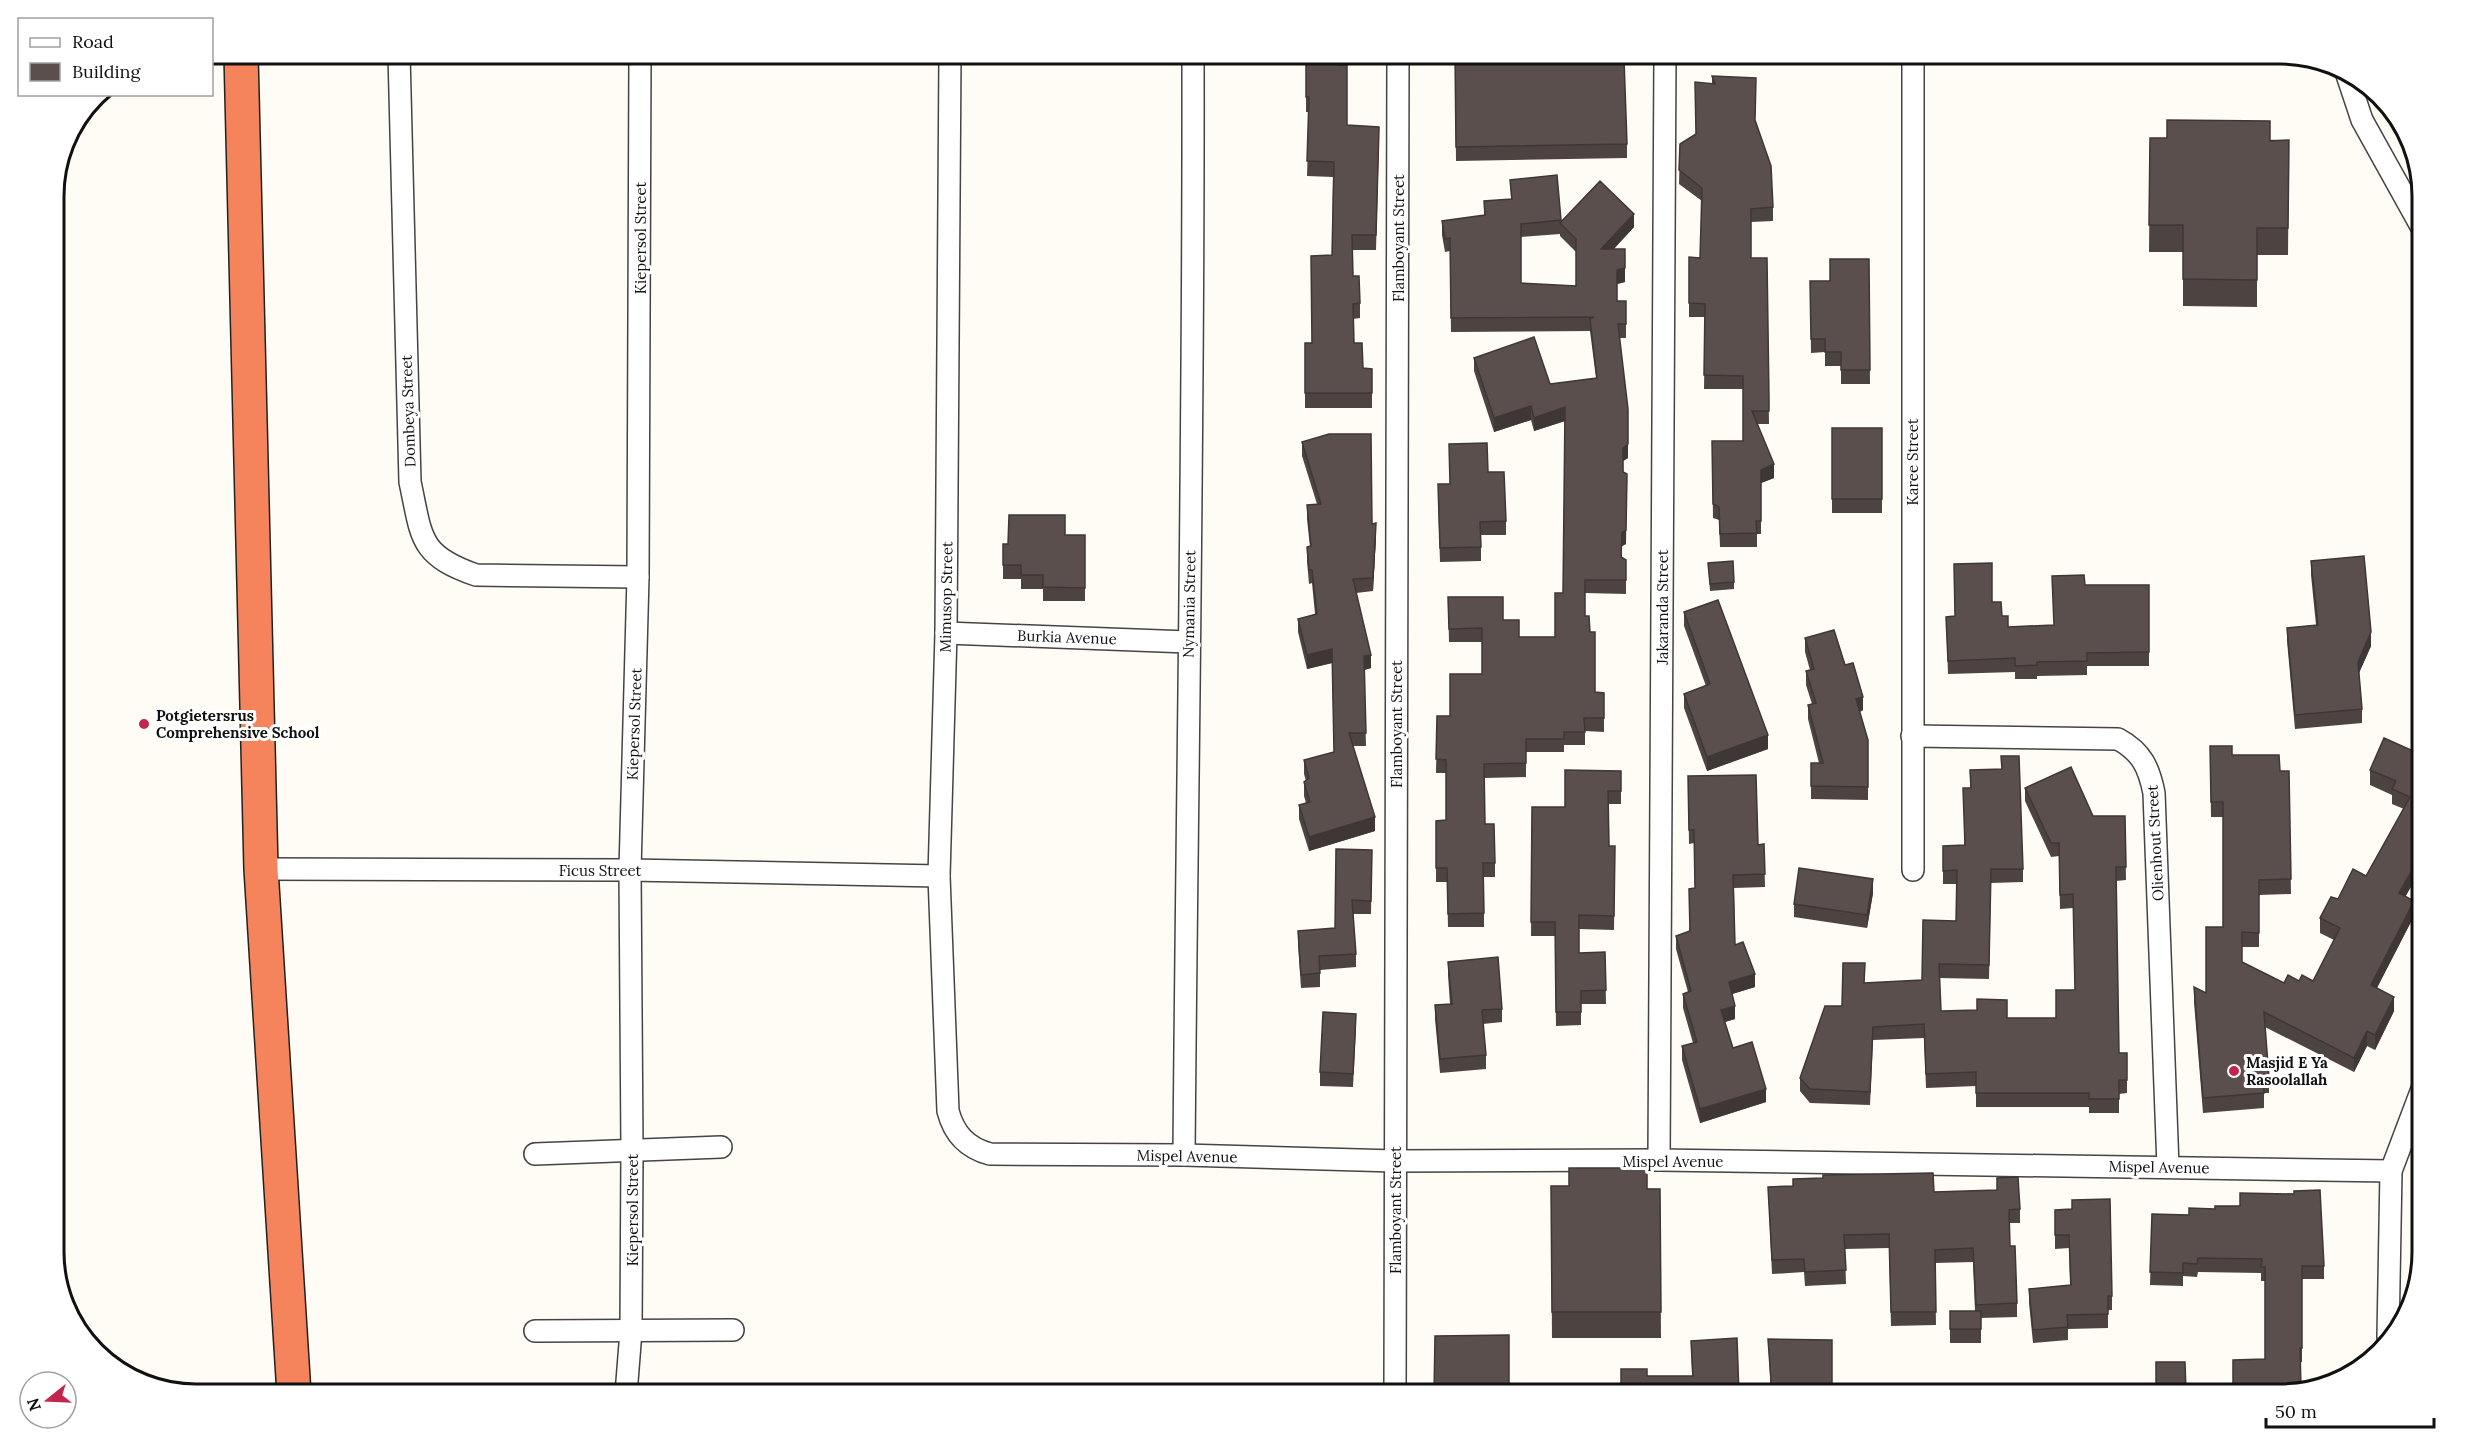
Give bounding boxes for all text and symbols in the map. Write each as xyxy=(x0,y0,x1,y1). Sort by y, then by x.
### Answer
legend xyxy=(18,18,213,96)
text: Road xyxy=(72,30,114,53)
text: Building xyxy=(72,60,142,83)
street label: Flamboyant Street xyxy=(1389,174,1408,302)
street label: Kiepersol Street xyxy=(631,182,650,294)
street label: Dombeya Street xyxy=(397,354,419,467)
street label: Karee Street xyxy=(1903,418,1922,506)
street label: Mimusop Street xyxy=(936,541,956,653)
street label: Jakaranda Street xyxy=(1653,549,1672,666)
street label: Nymania Street xyxy=(1179,550,1199,658)
street label: Burkia Avenue xyxy=(1017,626,1117,648)
street label: Flamboyant Street xyxy=(1387,660,1406,788)
street label: Kiepersol Street xyxy=(623,667,645,781)
place label: Potgietersrus Comprehensive School xyxy=(156,706,320,742)
marker: Potgietersrus Comprehensive School xyxy=(137,717,151,731)
street label: Olienhout Street xyxy=(2142,784,2168,902)
street label: Ficus Street xyxy=(559,861,642,880)
place label: Masjid E Ya Rasoolallah xyxy=(2246,1053,2328,1089)
marker: Masjid E Ya Rasoolallah xyxy=(2227,1064,2241,1078)
street label: Mispel Avenue xyxy=(1136,1146,1238,1166)
street label: Flamboyant Street xyxy=(1386,1146,1405,1274)
street label: Mispel Avenue xyxy=(1623,1152,1723,1171)
street label: Kiepersol Street xyxy=(623,1154,642,1266)
street label: Mispel Avenue xyxy=(2108,1157,2210,1177)
north arrow xyxy=(18,1370,78,1430)
scale bar xyxy=(2266,1391,2434,1429)
text: N xyxy=(22,1396,45,1414)
text: 50 m xyxy=(2275,1400,2317,1423)

